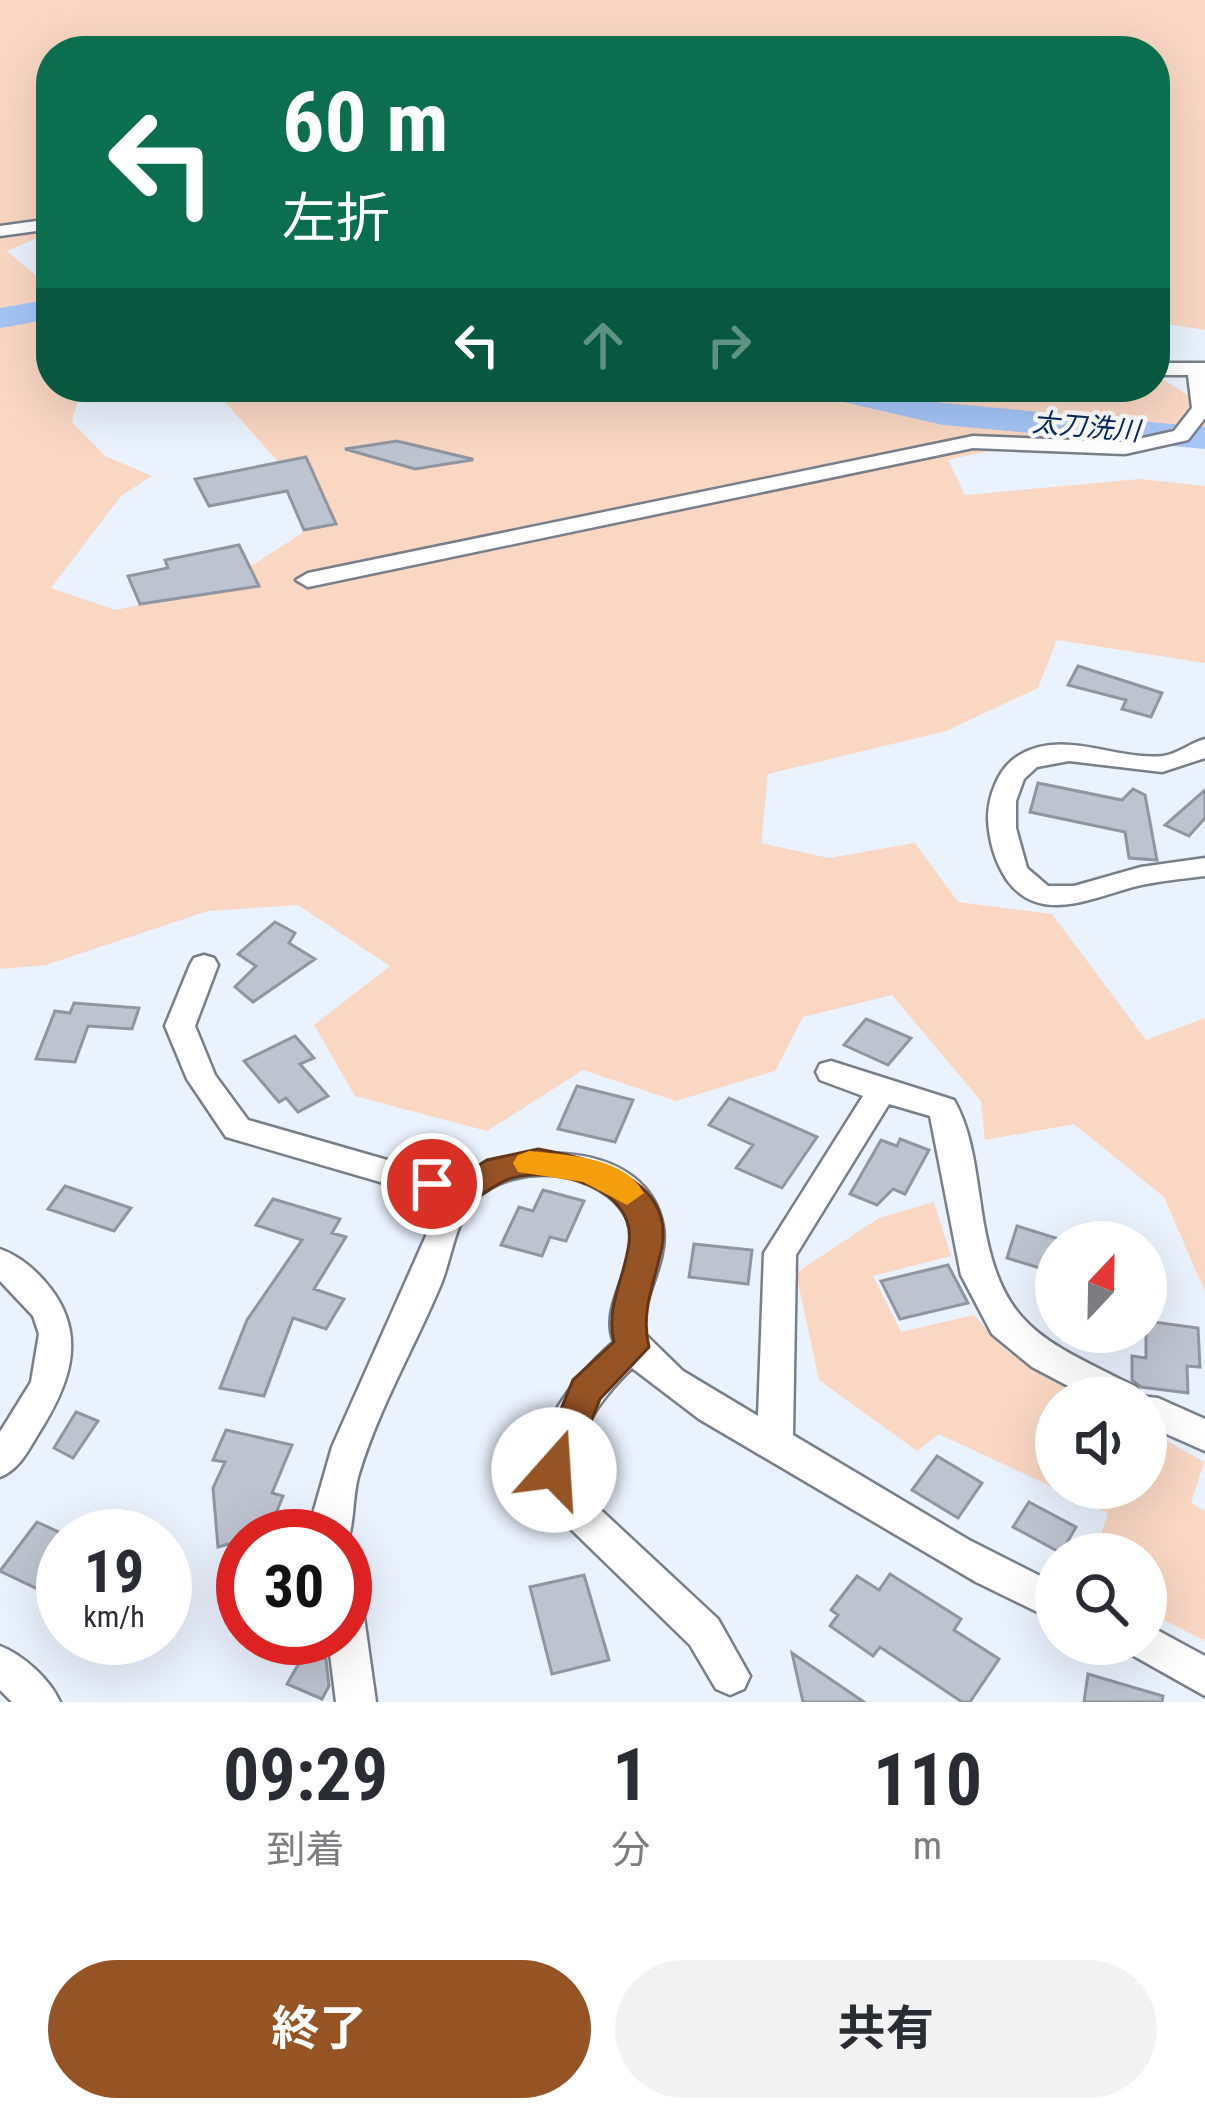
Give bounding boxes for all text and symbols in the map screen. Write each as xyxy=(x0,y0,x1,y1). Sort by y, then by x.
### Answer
text: 60 m xyxy=(282,73,449,172)
icon: left xyxy=(84,84,240,240)
text: 左折 xyxy=(282,187,390,250)
icon: left xyxy=(444,312,510,378)
icon: ahead xyxy=(570,312,636,378)
icon: right xyxy=(696,312,762,378)
water label: 太刀洗川 xyxy=(1031,406,1144,448)
pin xyxy=(381,1133,483,1235)
icon: arrive xyxy=(399,1151,465,1217)
north arrow xyxy=(1035,1221,1167,1353)
map controls xyxy=(1035,1221,1167,1665)
button: sound xyxy=(1035,1377,1167,1509)
position arrow xyxy=(491,1407,617,1533)
speed limit sign: 30 xyxy=(216,1509,372,1665)
button: search xyxy=(1035,1533,1167,1665)
text: 19 xyxy=(84,1536,144,1607)
text: km/h xyxy=(83,1599,145,1634)
text: 09:29 xyxy=(223,1733,388,1818)
text: 1 xyxy=(612,1733,649,1818)
text: 110 xyxy=(873,1738,982,1823)
text: m xyxy=(913,1823,942,1869)
text: 到着 xyxy=(267,1827,345,1873)
text: 分 xyxy=(611,1827,650,1873)
button: 終了 xyxy=(48,1960,591,2098)
button: 共有 xyxy=(615,1960,1157,2098)

